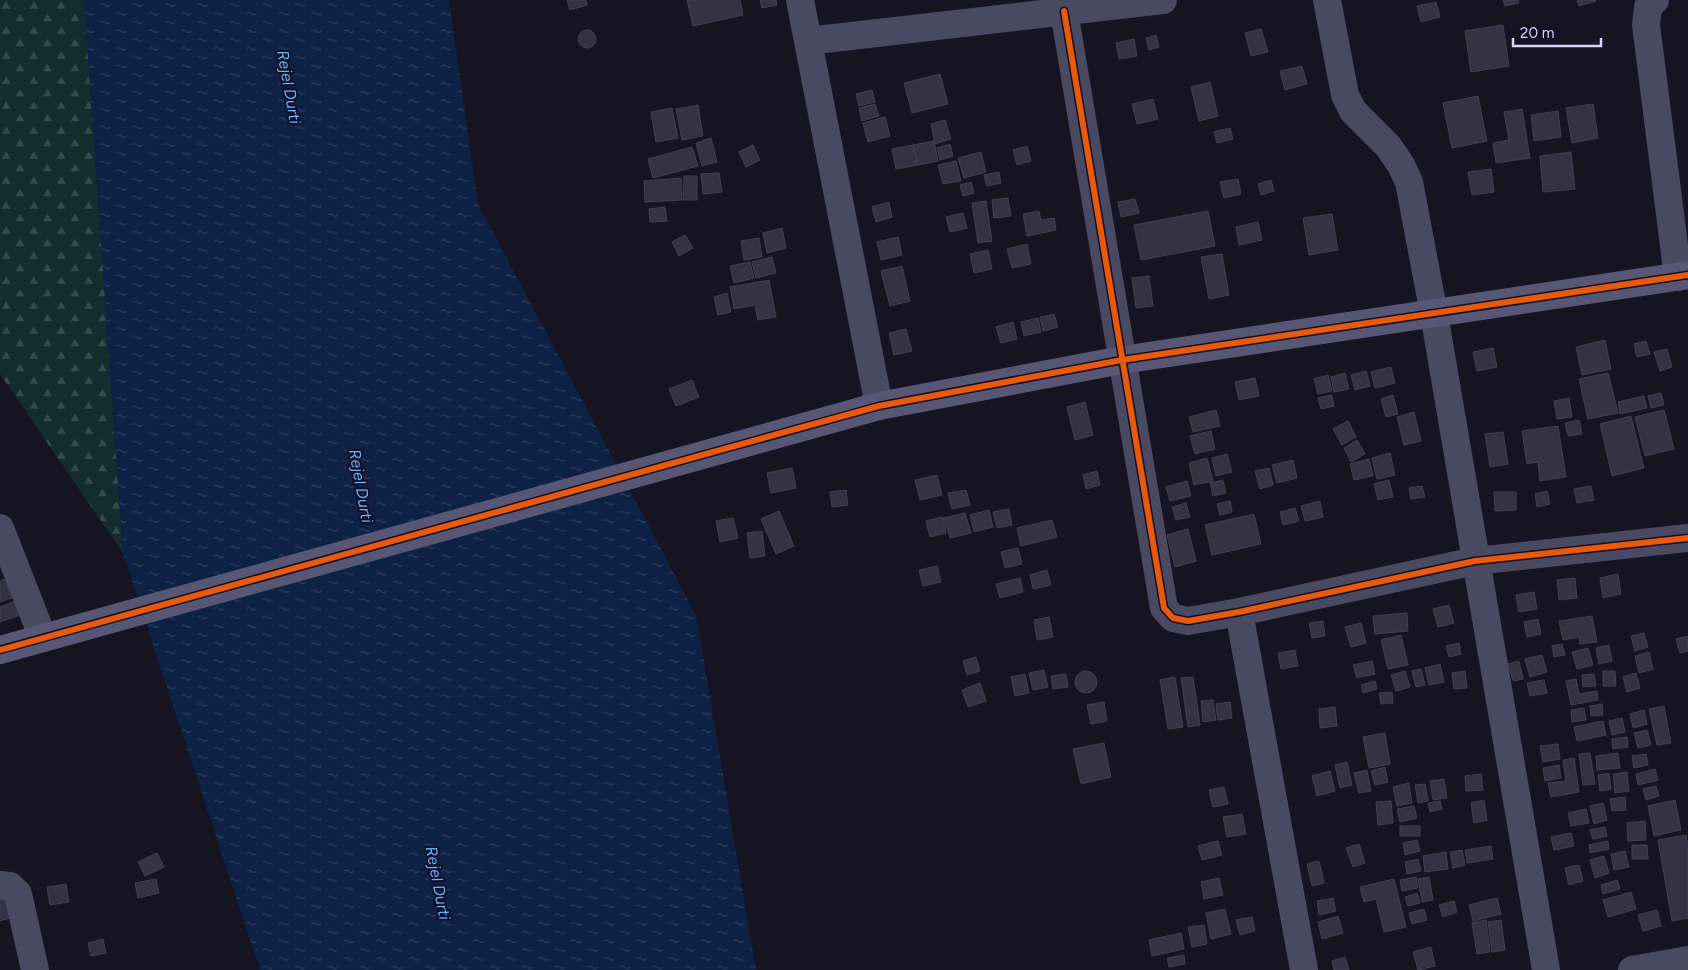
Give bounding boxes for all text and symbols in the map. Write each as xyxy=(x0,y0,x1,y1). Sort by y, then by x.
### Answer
scale bar xyxy=(1513,15,1600,47)
text: 20 m xyxy=(1520,24,1554,42)
water label: Rejel Durti xyxy=(273,49,305,126)
water label: Rejel Durti xyxy=(345,448,377,525)
water label: Rejel Durti xyxy=(422,845,454,922)

